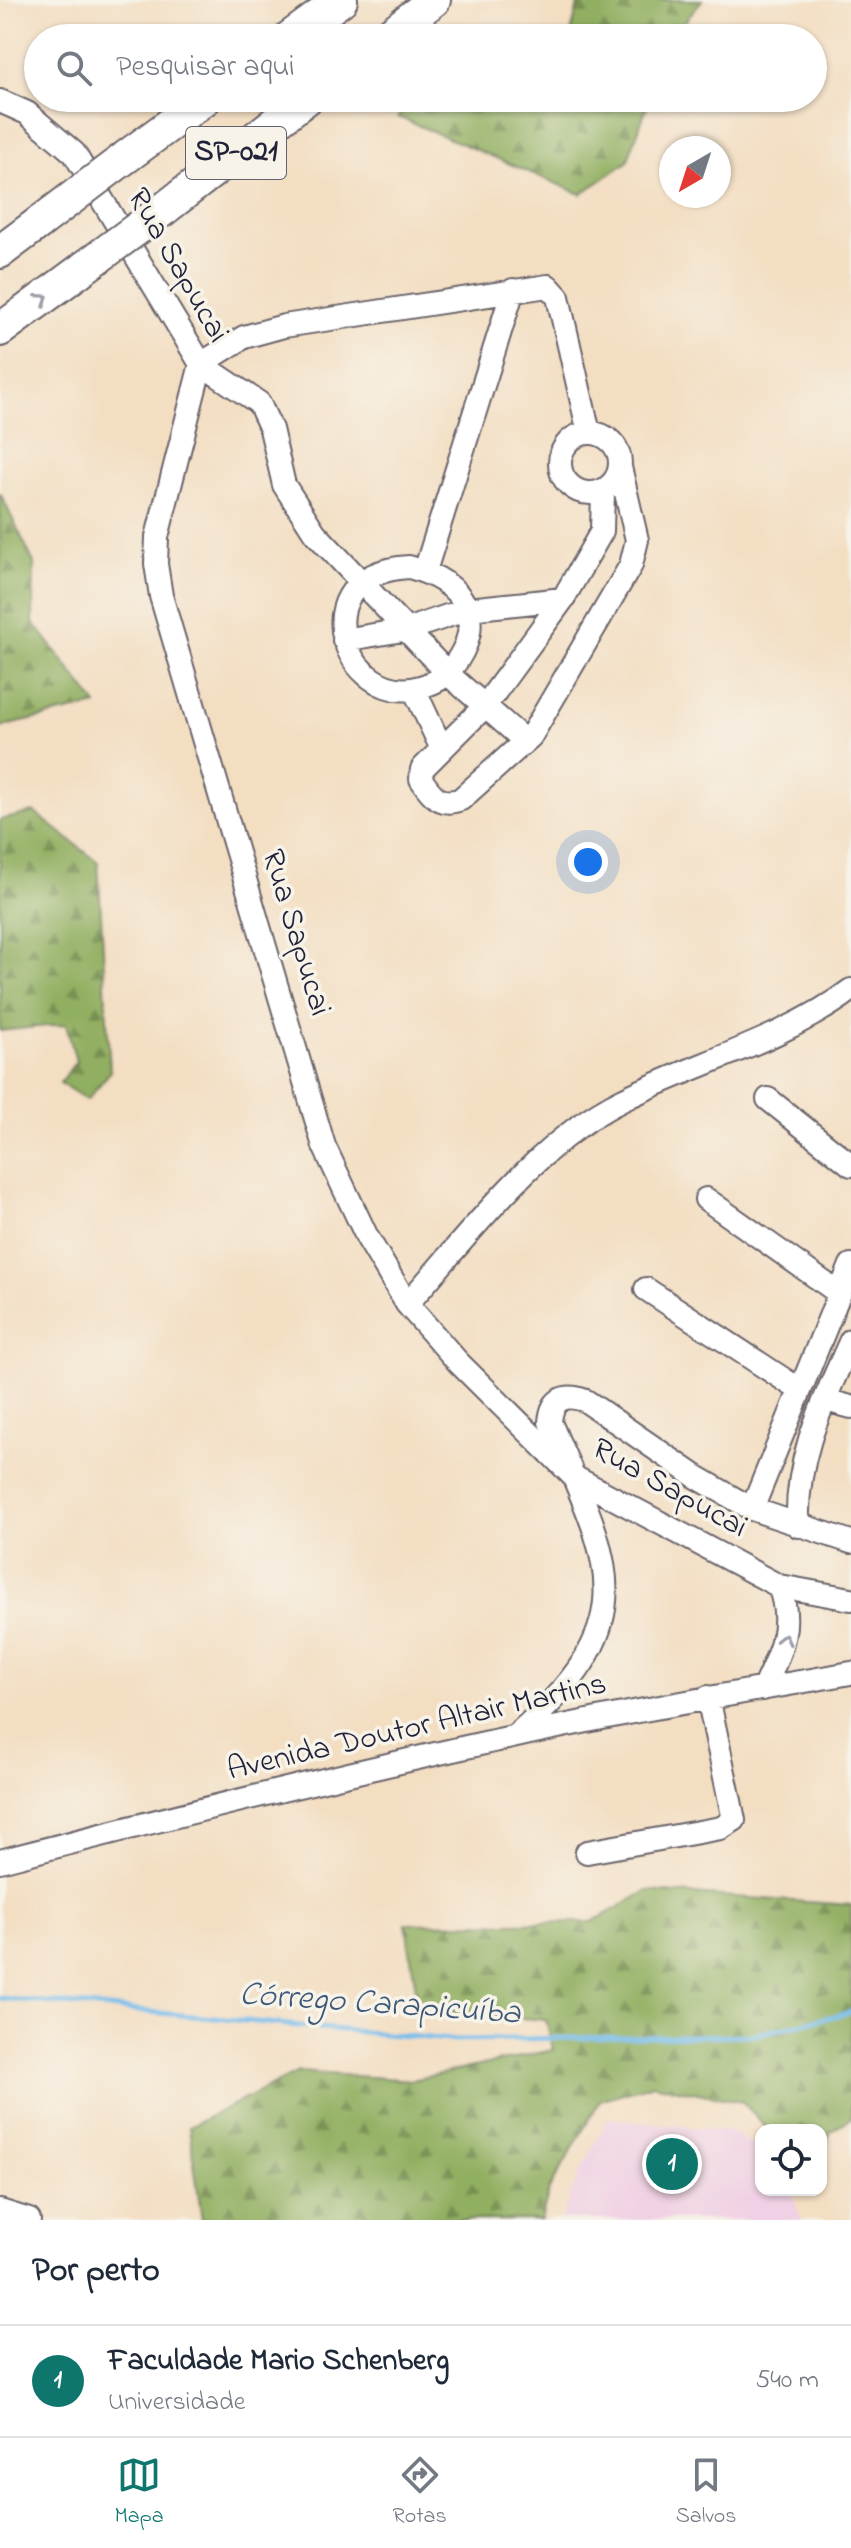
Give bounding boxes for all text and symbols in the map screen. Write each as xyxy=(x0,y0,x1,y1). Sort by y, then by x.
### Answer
search box xyxy=(24,24,827,112)
icon: search xyxy=(52,46,96,90)
text: Pesquisar aqui xyxy=(116,46,295,90)
road number: SP-021 xyxy=(186,127,286,179)
north arrow xyxy=(659,136,731,208)
street label: Rua Sapucai xyxy=(114,180,240,352)
one-way arrow xyxy=(34,294,48,309)
your location xyxy=(568,842,608,882)
street label: Rua Sapucai xyxy=(247,844,343,1022)
street label: Rua Sapucai xyxy=(582,1427,756,1551)
one-way arrow xyxy=(775,1632,792,1646)
street label: Avenida Doutor Altair Martins xyxy=(223,1661,611,1795)
water label: Córrego Carapicuíba xyxy=(238,1970,523,2040)
map controls xyxy=(755,2124,827,2196)
button: locate xyxy=(755,2124,827,2196)
pin: 1 xyxy=(646,2134,698,2194)
text: Por perto xyxy=(32,2247,160,2297)
text: Faculdade Mario Schenberg xyxy=(108,2340,449,2384)
text: 1 xyxy=(54,2362,62,2400)
text: 540 m xyxy=(756,2362,819,2400)
text: Universidade xyxy=(108,2384,245,2422)
tab: Mapa xyxy=(114,2453,164,2533)
tab: Rotas xyxy=(393,2453,447,2533)
tab: Salvos xyxy=(676,2453,736,2533)

